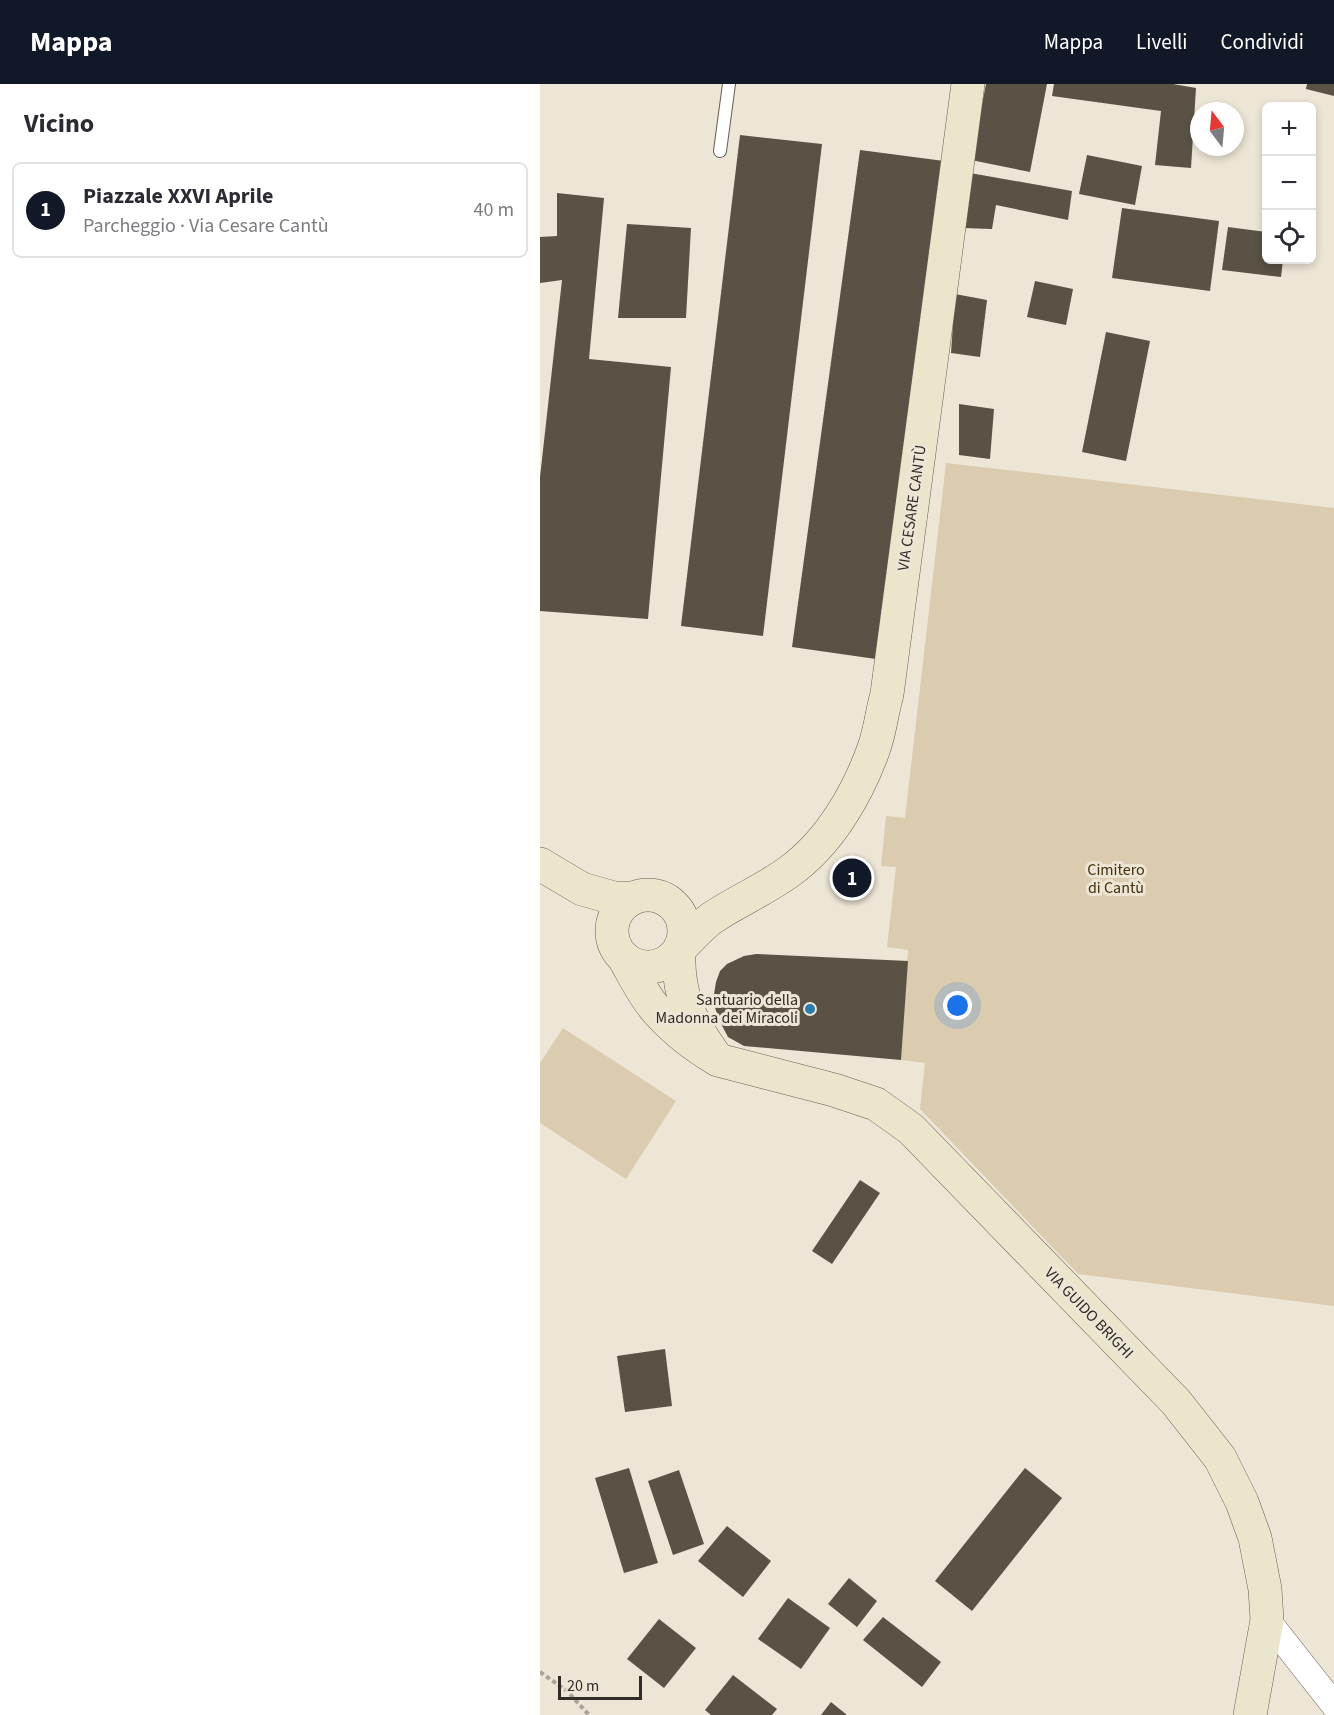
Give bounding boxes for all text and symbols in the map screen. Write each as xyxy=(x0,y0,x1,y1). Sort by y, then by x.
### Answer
text: Mappa xyxy=(30,22,113,62)
text: Mappa xyxy=(1044,27,1103,57)
text: Livelli xyxy=(1136,27,1188,57)
text: Condividi xyxy=(1221,27,1304,57)
north arrow xyxy=(1190,102,1244,156)
map controls xyxy=(1262,102,1316,264)
button: + xyxy=(1262,102,1316,156)
text: Vicino xyxy=(24,105,94,142)
button: − xyxy=(1262,156,1316,210)
text: Piazzale XXVI Aprile xyxy=(83,180,273,212)
text: 1 xyxy=(40,196,51,224)
text: 40 m xyxy=(474,196,514,224)
button: locate xyxy=(1262,210,1316,264)
text: Parcheggio · Via Cesare Cantù xyxy=(83,212,329,240)
street label: VIA CESARE CANTÙ xyxy=(892,444,932,572)
pin: 1 xyxy=(832,856,872,900)
park label: Cimitero di Cantù xyxy=(1087,859,1145,899)
place label: Santuario della Madonna dei Miracoli xyxy=(656,989,798,1029)
your location xyxy=(943,991,972,1020)
marker: Santuario della Madonna dei Miracoli xyxy=(803,1002,817,1016)
street label: VIA GUIDO BRIGHI xyxy=(1040,1262,1138,1364)
scale bar xyxy=(558,1673,642,1700)
text: 20 m xyxy=(567,1675,599,1697)

